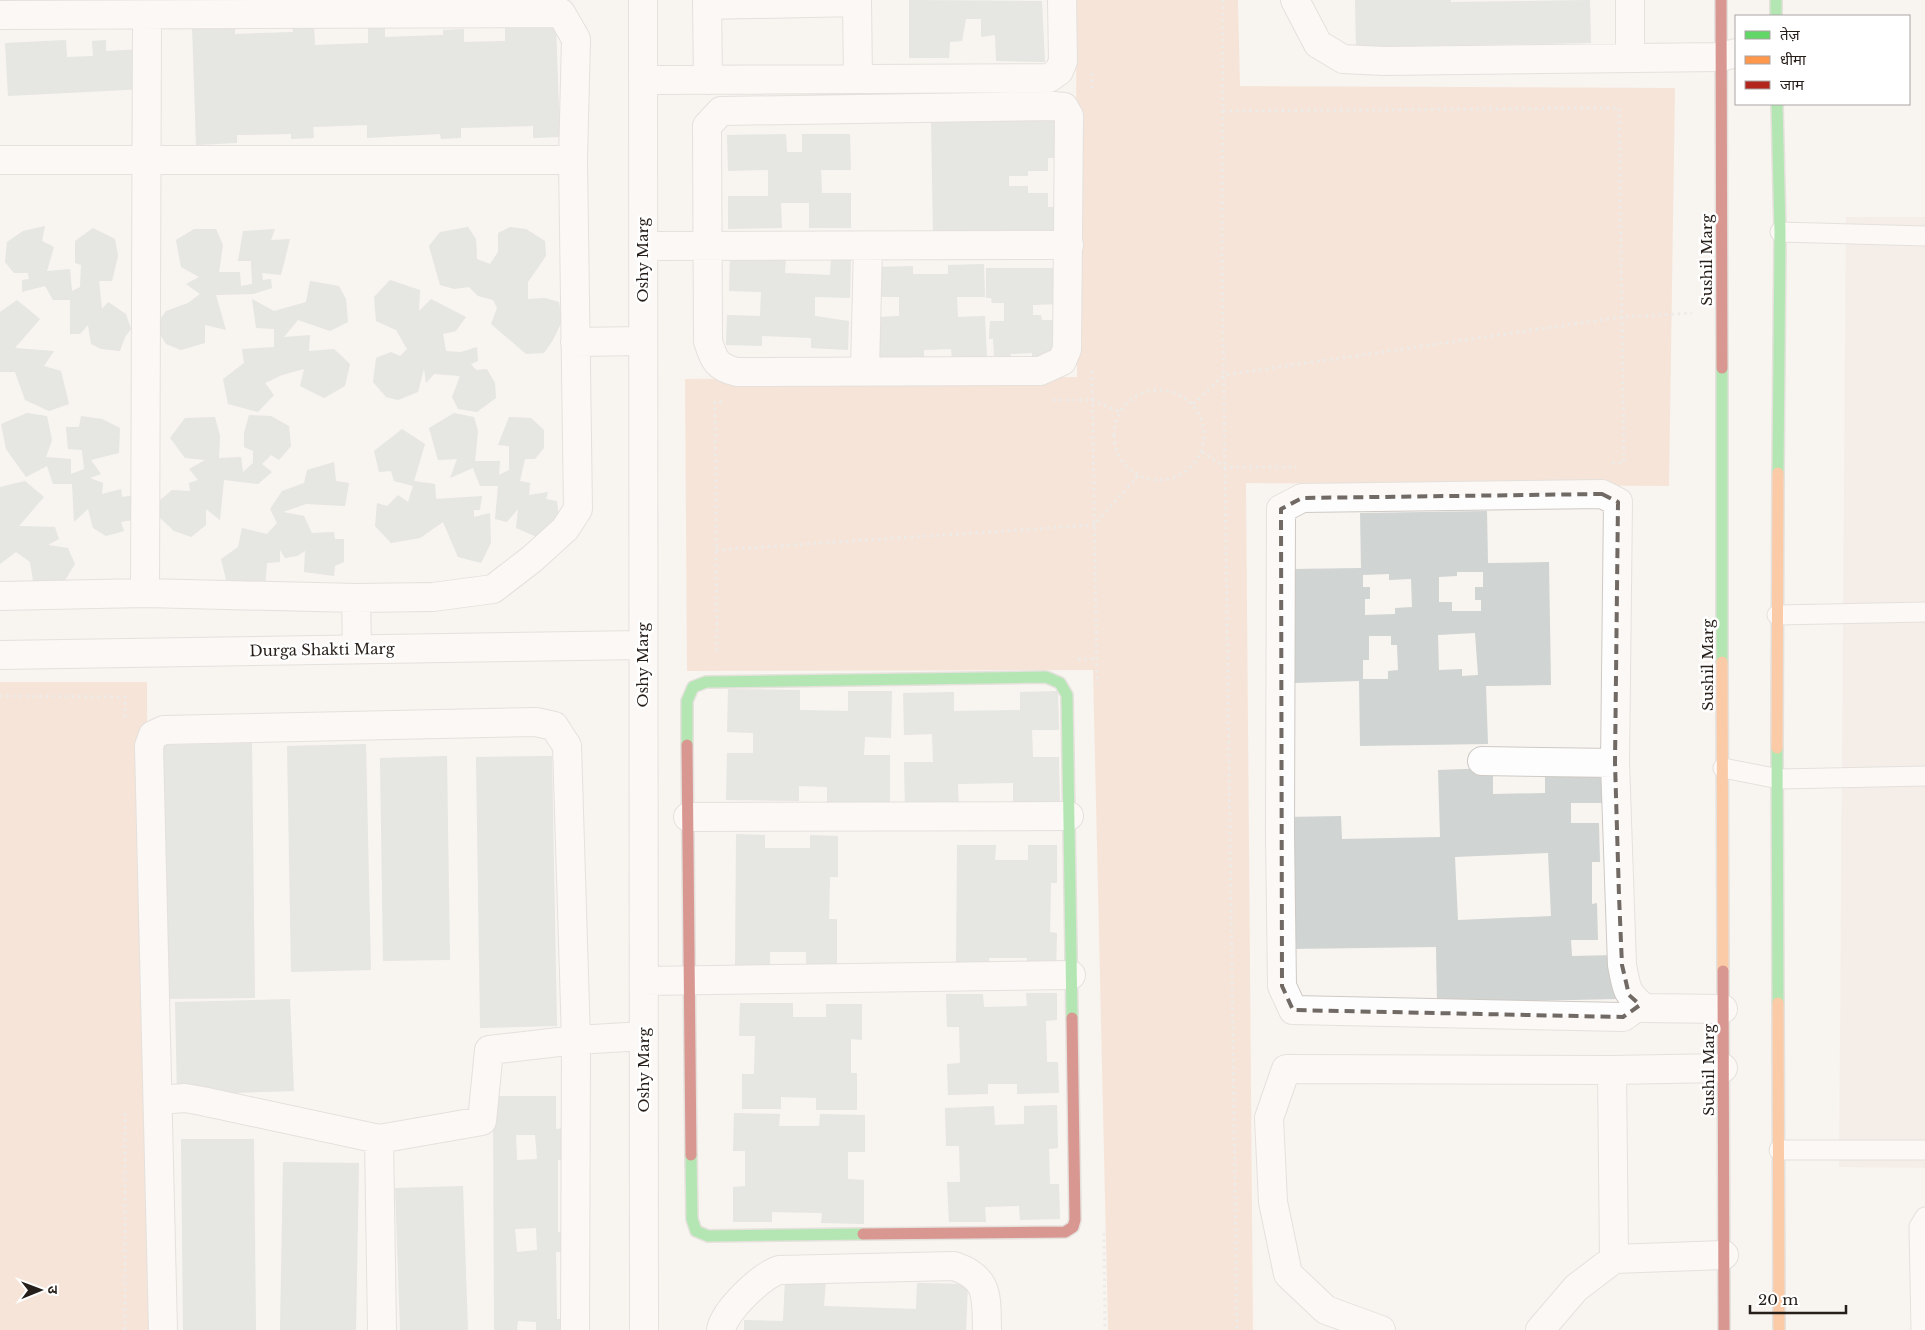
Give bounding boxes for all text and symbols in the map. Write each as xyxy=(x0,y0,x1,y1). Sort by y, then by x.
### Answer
legend xyxy=(1735,15,1910,105)
text: तेज़ xyxy=(1780,25,1801,44)
text: धीमा xyxy=(1780,50,1807,69)
text: जाम xyxy=(1780,75,1805,94)
street label: Sushil Marg xyxy=(1697,213,1716,306)
street label: Oshy Marg xyxy=(633,216,652,303)
street label: Sushil Marg xyxy=(1698,618,1717,711)
street label: Oshy Marg xyxy=(633,621,652,708)
street label: Durga Shakti Marg xyxy=(249,639,396,660)
street label: Sushil Marg xyxy=(1699,1023,1718,1116)
street label: Oshy Marg xyxy=(634,1026,653,1113)
north arrow xyxy=(15,1265,65,1315)
scale bar xyxy=(1750,1282,1846,1314)
text: उ xyxy=(44,1286,62,1295)
text: 20 m xyxy=(1758,1290,1798,1309)

